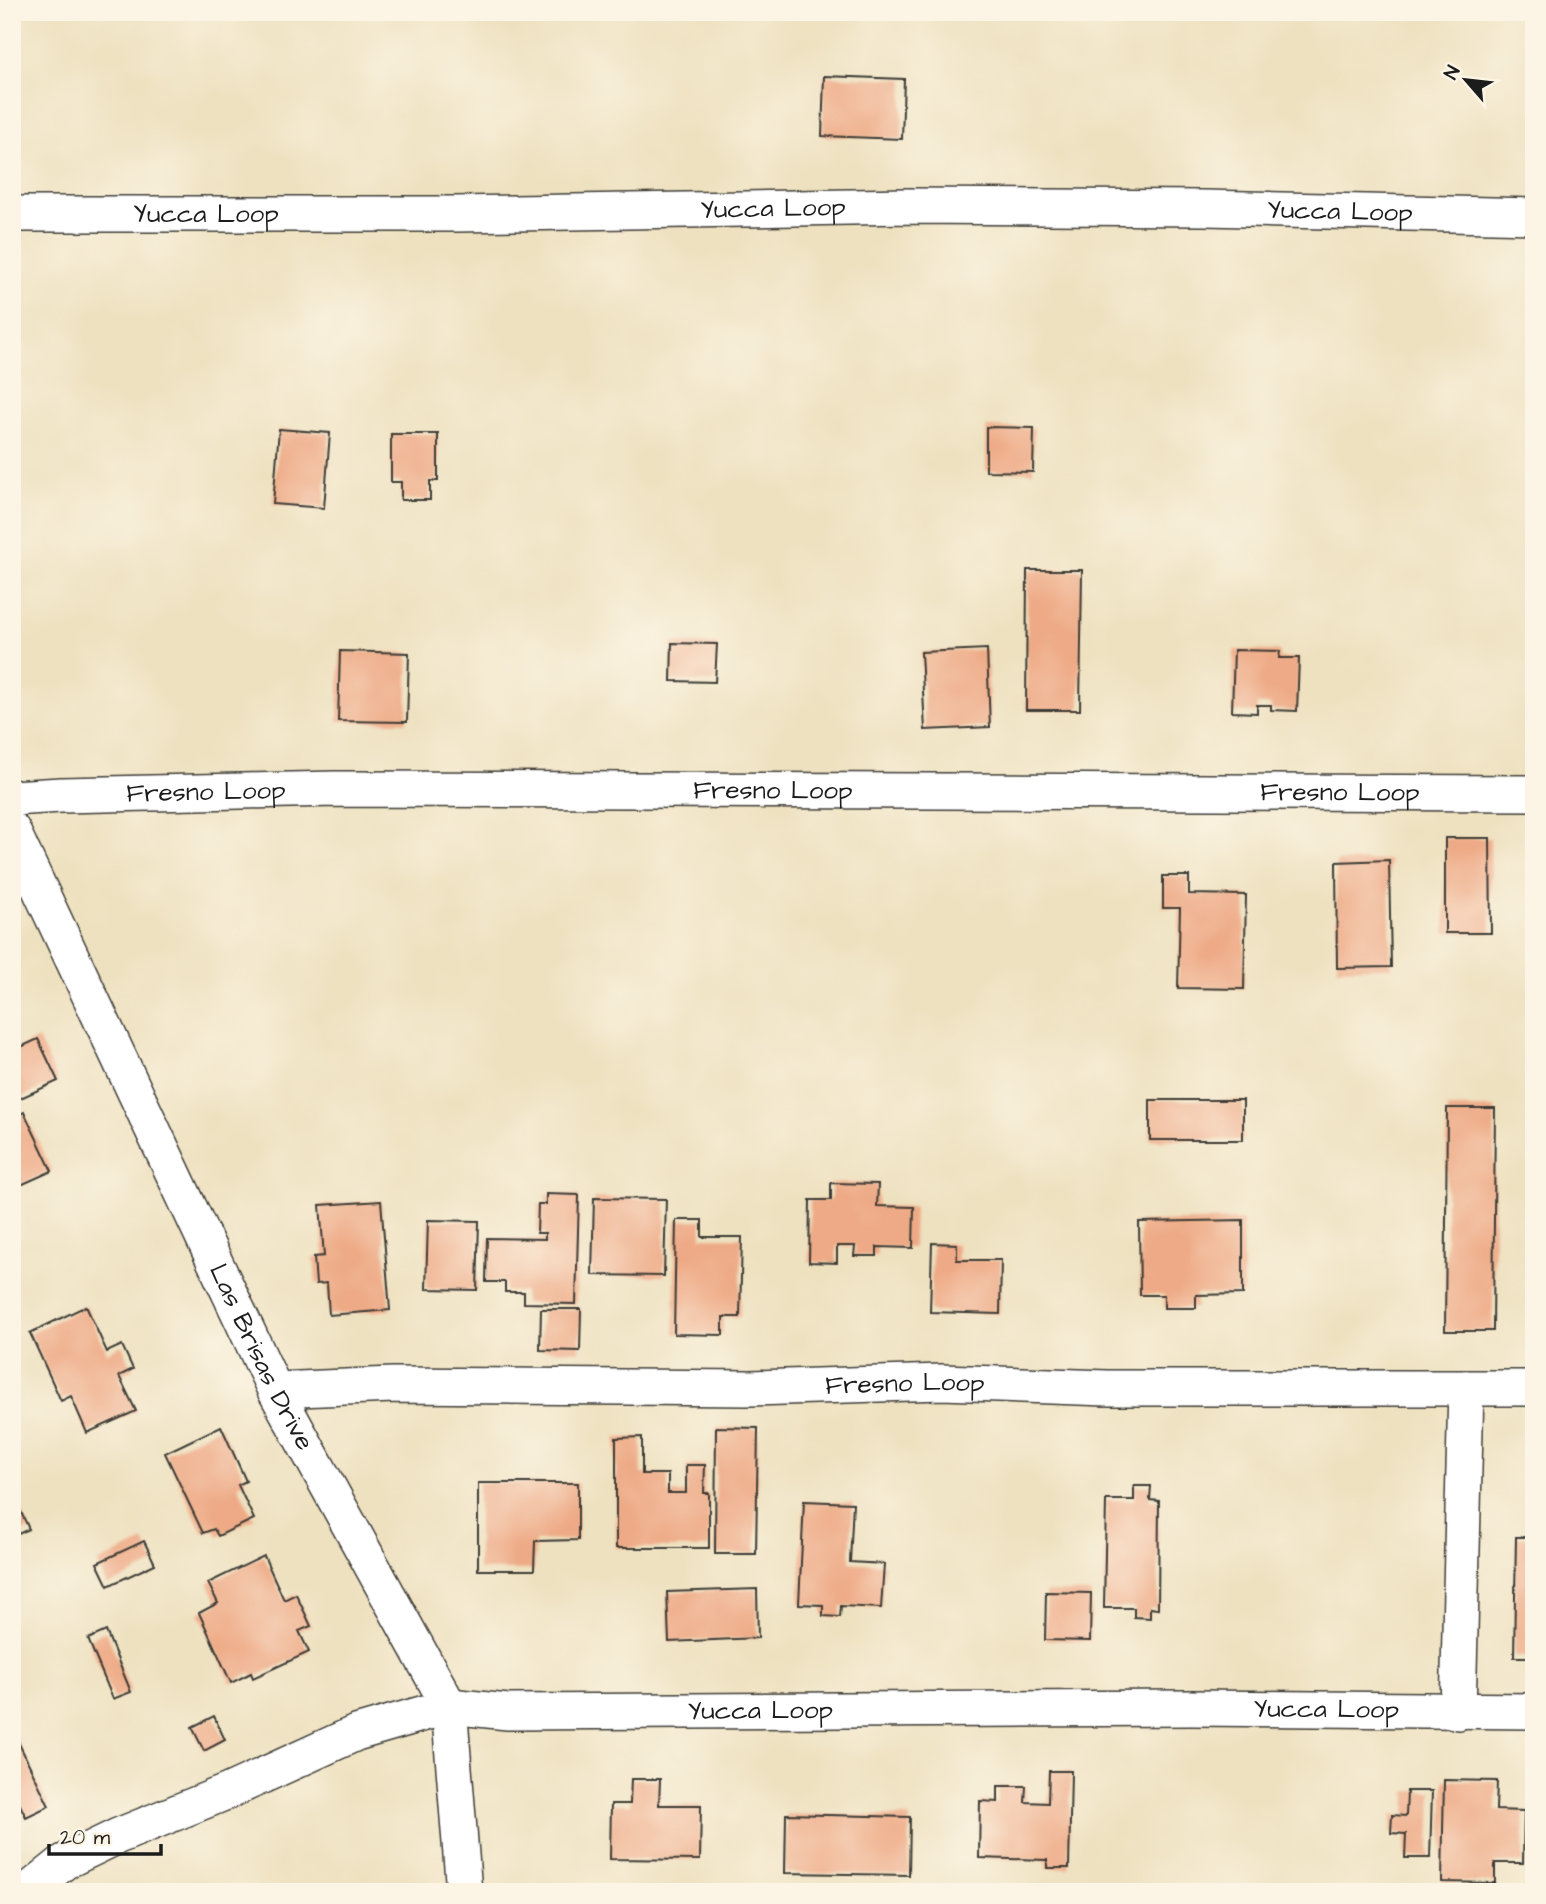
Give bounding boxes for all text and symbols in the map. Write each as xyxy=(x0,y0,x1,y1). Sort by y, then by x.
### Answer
north arrow xyxy=(1430,46,1500,116)
text: N xyxy=(1438,61,1467,84)
street label: Yucca Loop xyxy=(700,189,846,228)
street label: Yucca Loop xyxy=(1267,192,1413,231)
street label: Yucca Loop xyxy=(133,196,279,232)
street label: Fresno Loop xyxy=(126,772,286,812)
street label: Fresno Loop xyxy=(693,772,853,809)
street label: Fresno Loop xyxy=(1260,774,1420,811)
street label: Las Brisas Drive xyxy=(200,1258,323,1457)
street label: Fresno Loop xyxy=(825,1364,985,1404)
street label: Yucca Loop xyxy=(1253,1691,1399,1728)
street label: Yucca Loop xyxy=(687,1692,833,1729)
scale bar xyxy=(49,1813,161,1857)
text: 20 m xyxy=(60,1823,111,1852)

